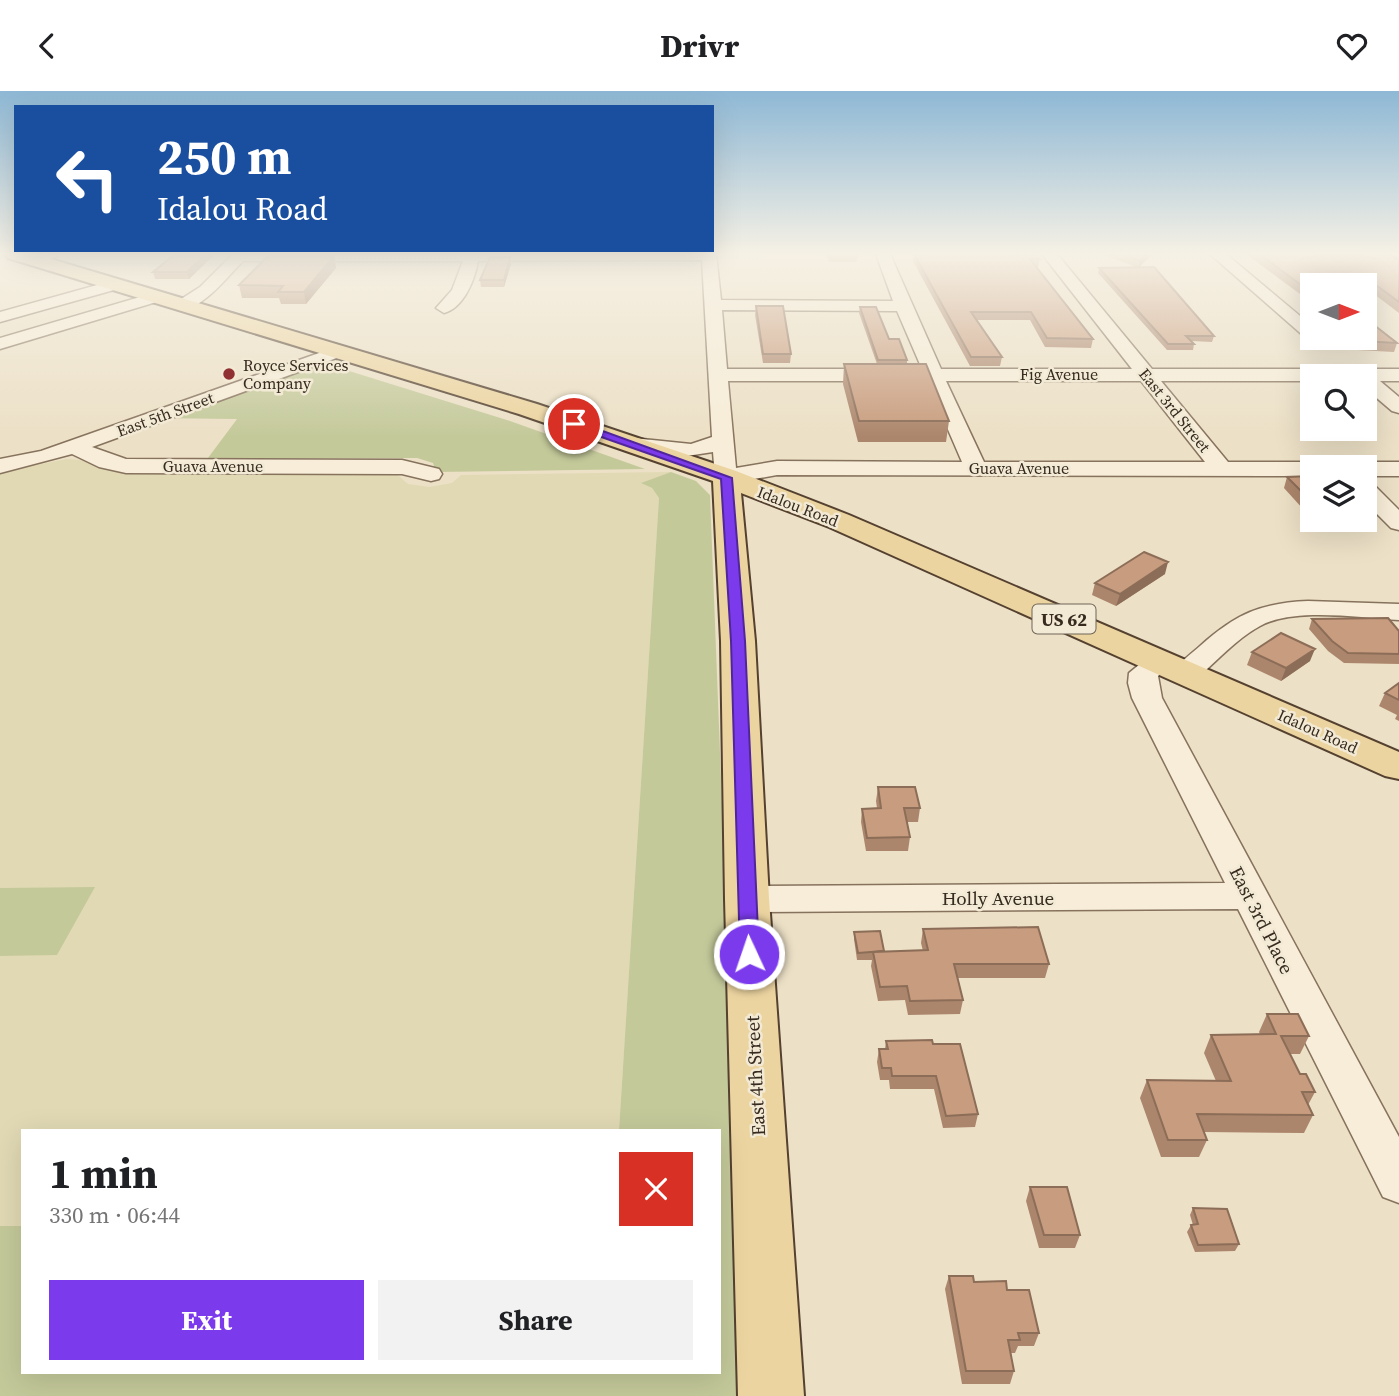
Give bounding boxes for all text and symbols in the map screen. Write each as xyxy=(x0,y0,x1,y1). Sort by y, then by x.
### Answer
text: Drivr xyxy=(660,24,739,68)
icon: back xyxy=(28,27,66,65)
icon: heart xyxy=(1333,27,1371,65)
text: 250 m xyxy=(157,123,292,190)
icon: left xyxy=(42,133,133,224)
text: Idalou Road xyxy=(157,187,328,231)
north arrow xyxy=(1300,273,1377,350)
map controls xyxy=(1300,273,1377,532)
place label: Royce Services Company xyxy=(243,354,349,394)
street label: Fig Avenue xyxy=(1020,363,1098,385)
street label: East 3rd Street xyxy=(1134,363,1216,457)
button: search xyxy=(1300,364,1377,441)
marker: Royce Services Company xyxy=(221,366,237,382)
street label: East 5th Street xyxy=(114,386,217,442)
pin xyxy=(544,394,604,454)
icon: arrive xyxy=(555,405,593,443)
street label: Guava Avenue xyxy=(163,455,263,477)
button: layers xyxy=(1300,455,1377,532)
street label: Guava Avenue xyxy=(969,457,1069,479)
street label: Idalou Road xyxy=(754,480,842,532)
road number: US 62 xyxy=(1032,605,1096,633)
street label: Idalou Road xyxy=(1275,704,1361,758)
street label: East 3rd Place xyxy=(1224,862,1300,978)
street label: Holly Avenue xyxy=(942,885,1054,911)
position arrow xyxy=(712,917,786,991)
street label: East 4th Street xyxy=(739,1014,771,1137)
text: 1 min xyxy=(49,1144,158,1202)
button: close xyxy=(619,1152,693,1226)
text: 330 m · 06:44 xyxy=(49,1199,180,1231)
button: Exit xyxy=(49,1280,364,1360)
button: Share xyxy=(378,1280,693,1360)

